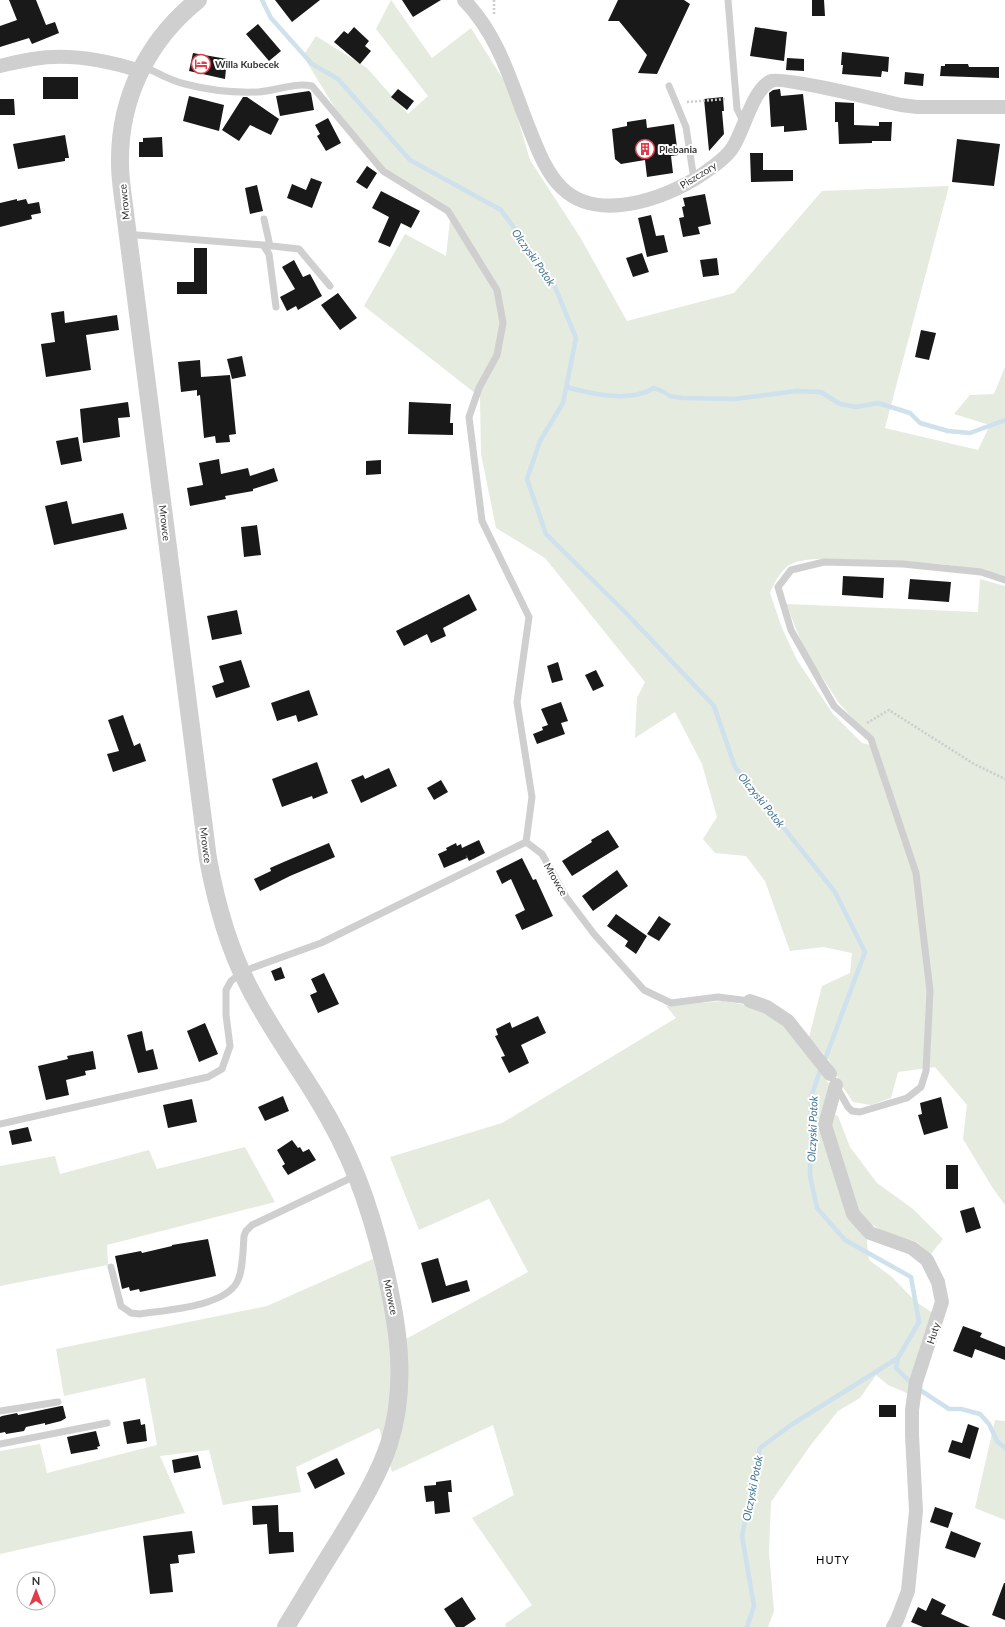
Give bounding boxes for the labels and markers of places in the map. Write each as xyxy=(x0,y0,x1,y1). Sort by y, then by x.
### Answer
hotel icon: Willa Kubecek xyxy=(190,53,212,75)
place label: Willa Kubecek xyxy=(215,58,280,70)
building icon: Plebania xyxy=(634,138,656,160)
place label: Plebania xyxy=(659,143,697,155)

